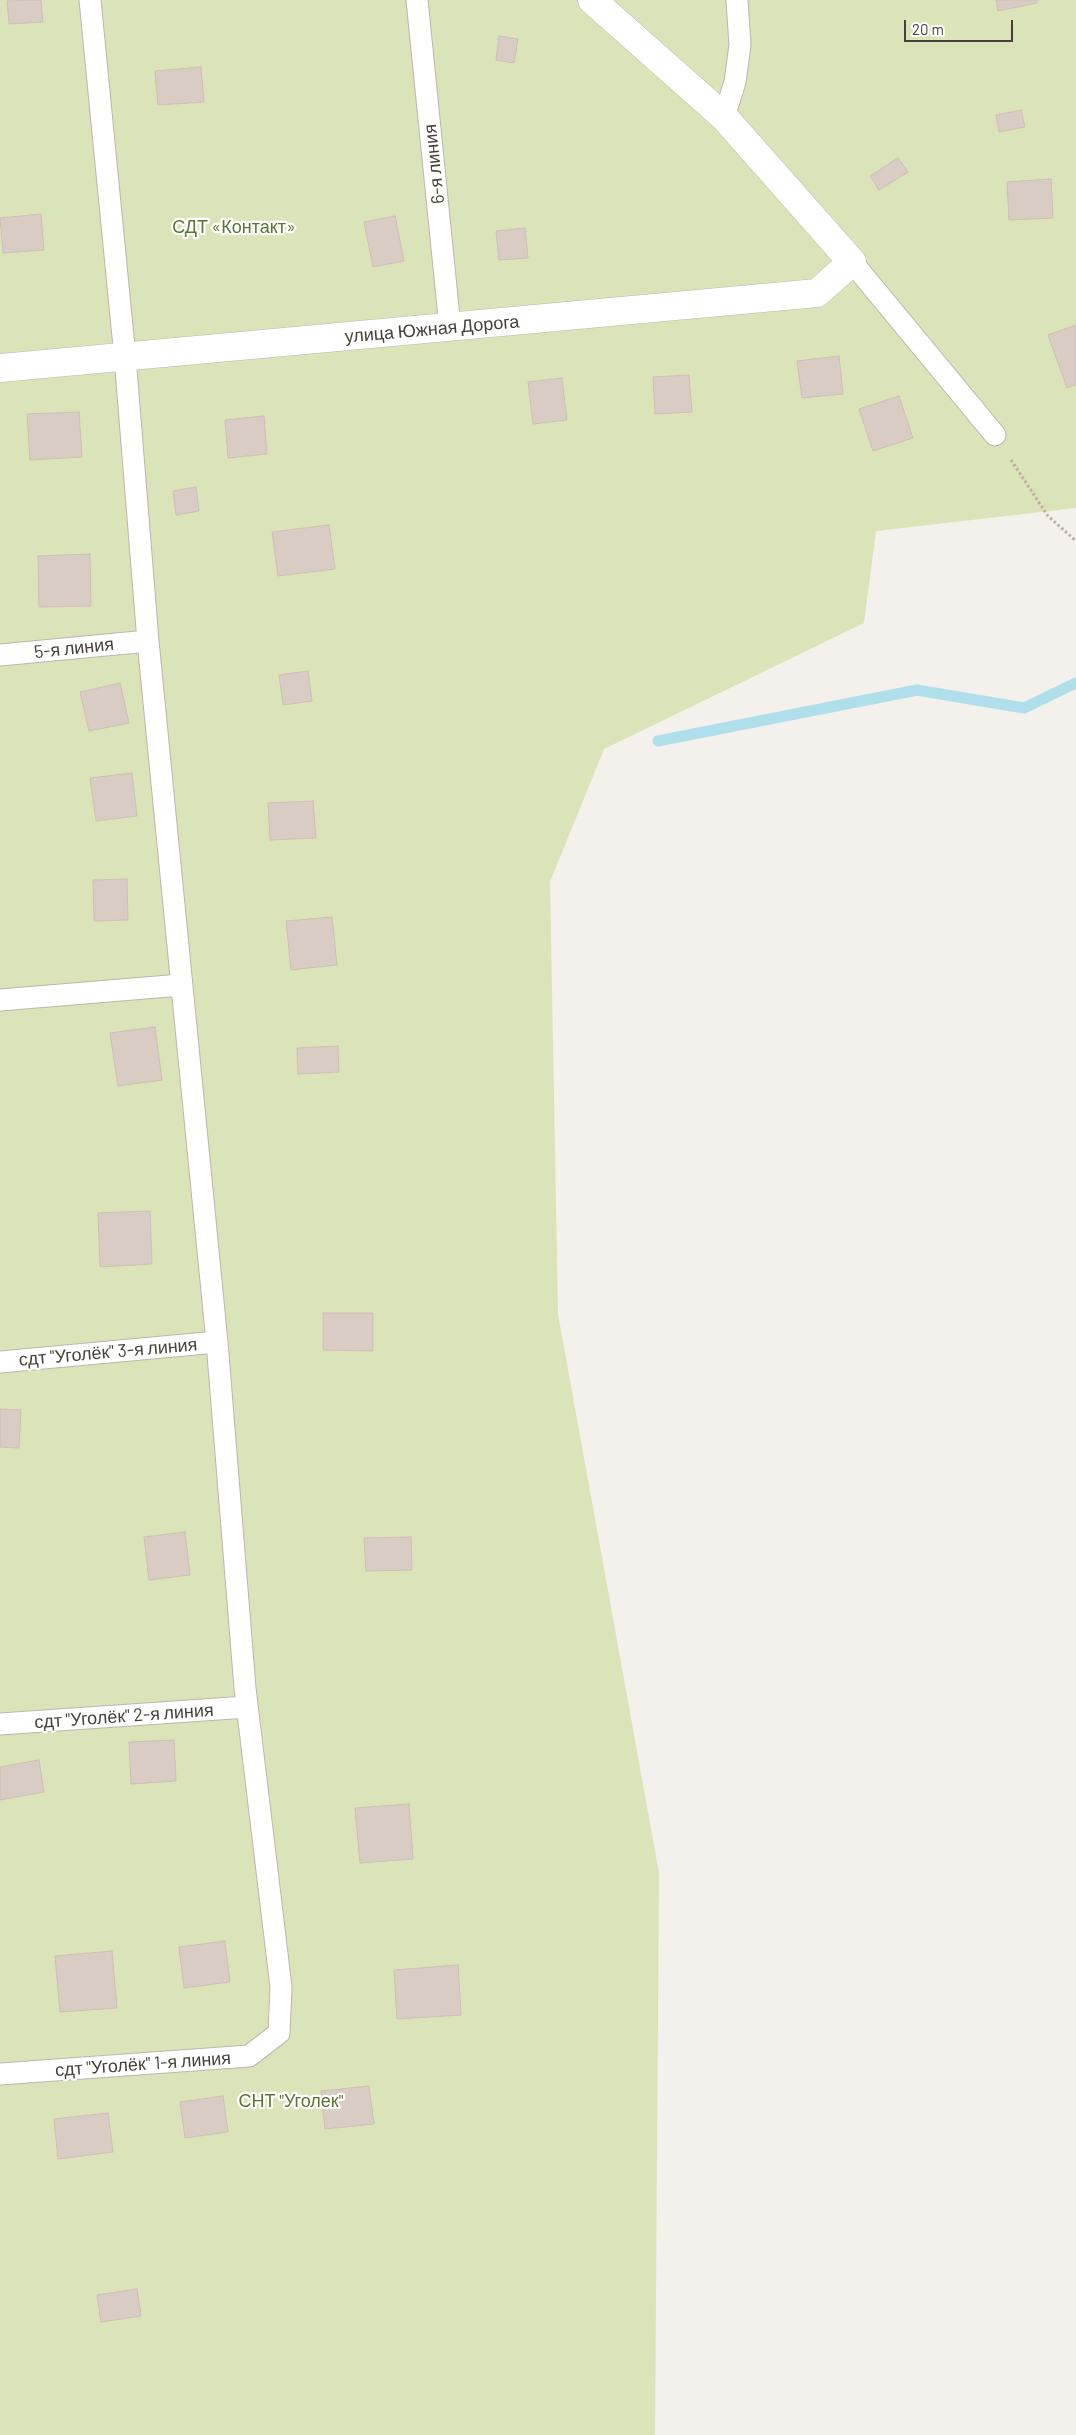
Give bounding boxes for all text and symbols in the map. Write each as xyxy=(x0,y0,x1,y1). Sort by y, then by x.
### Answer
scale bar xyxy=(906,10,1015,42)
text: 20 m xyxy=(912,20,944,38)
street label: 6-я линия xyxy=(419,123,449,205)
park label: СДТ «Контакт» xyxy=(172,216,296,238)
street label: улица Южная Дорога xyxy=(344,311,520,347)
street label: 5-я линия xyxy=(33,633,115,663)
street label: сдт "Уголёк" 3-я линия xyxy=(18,1333,198,1371)
street label: сдт "Уголёк" 2-я линия xyxy=(34,1699,214,1733)
street label: сдт "Уголёк" 1-я линия xyxy=(54,2047,232,2081)
park label: СНТ "Уголек" xyxy=(239,2090,343,2112)

